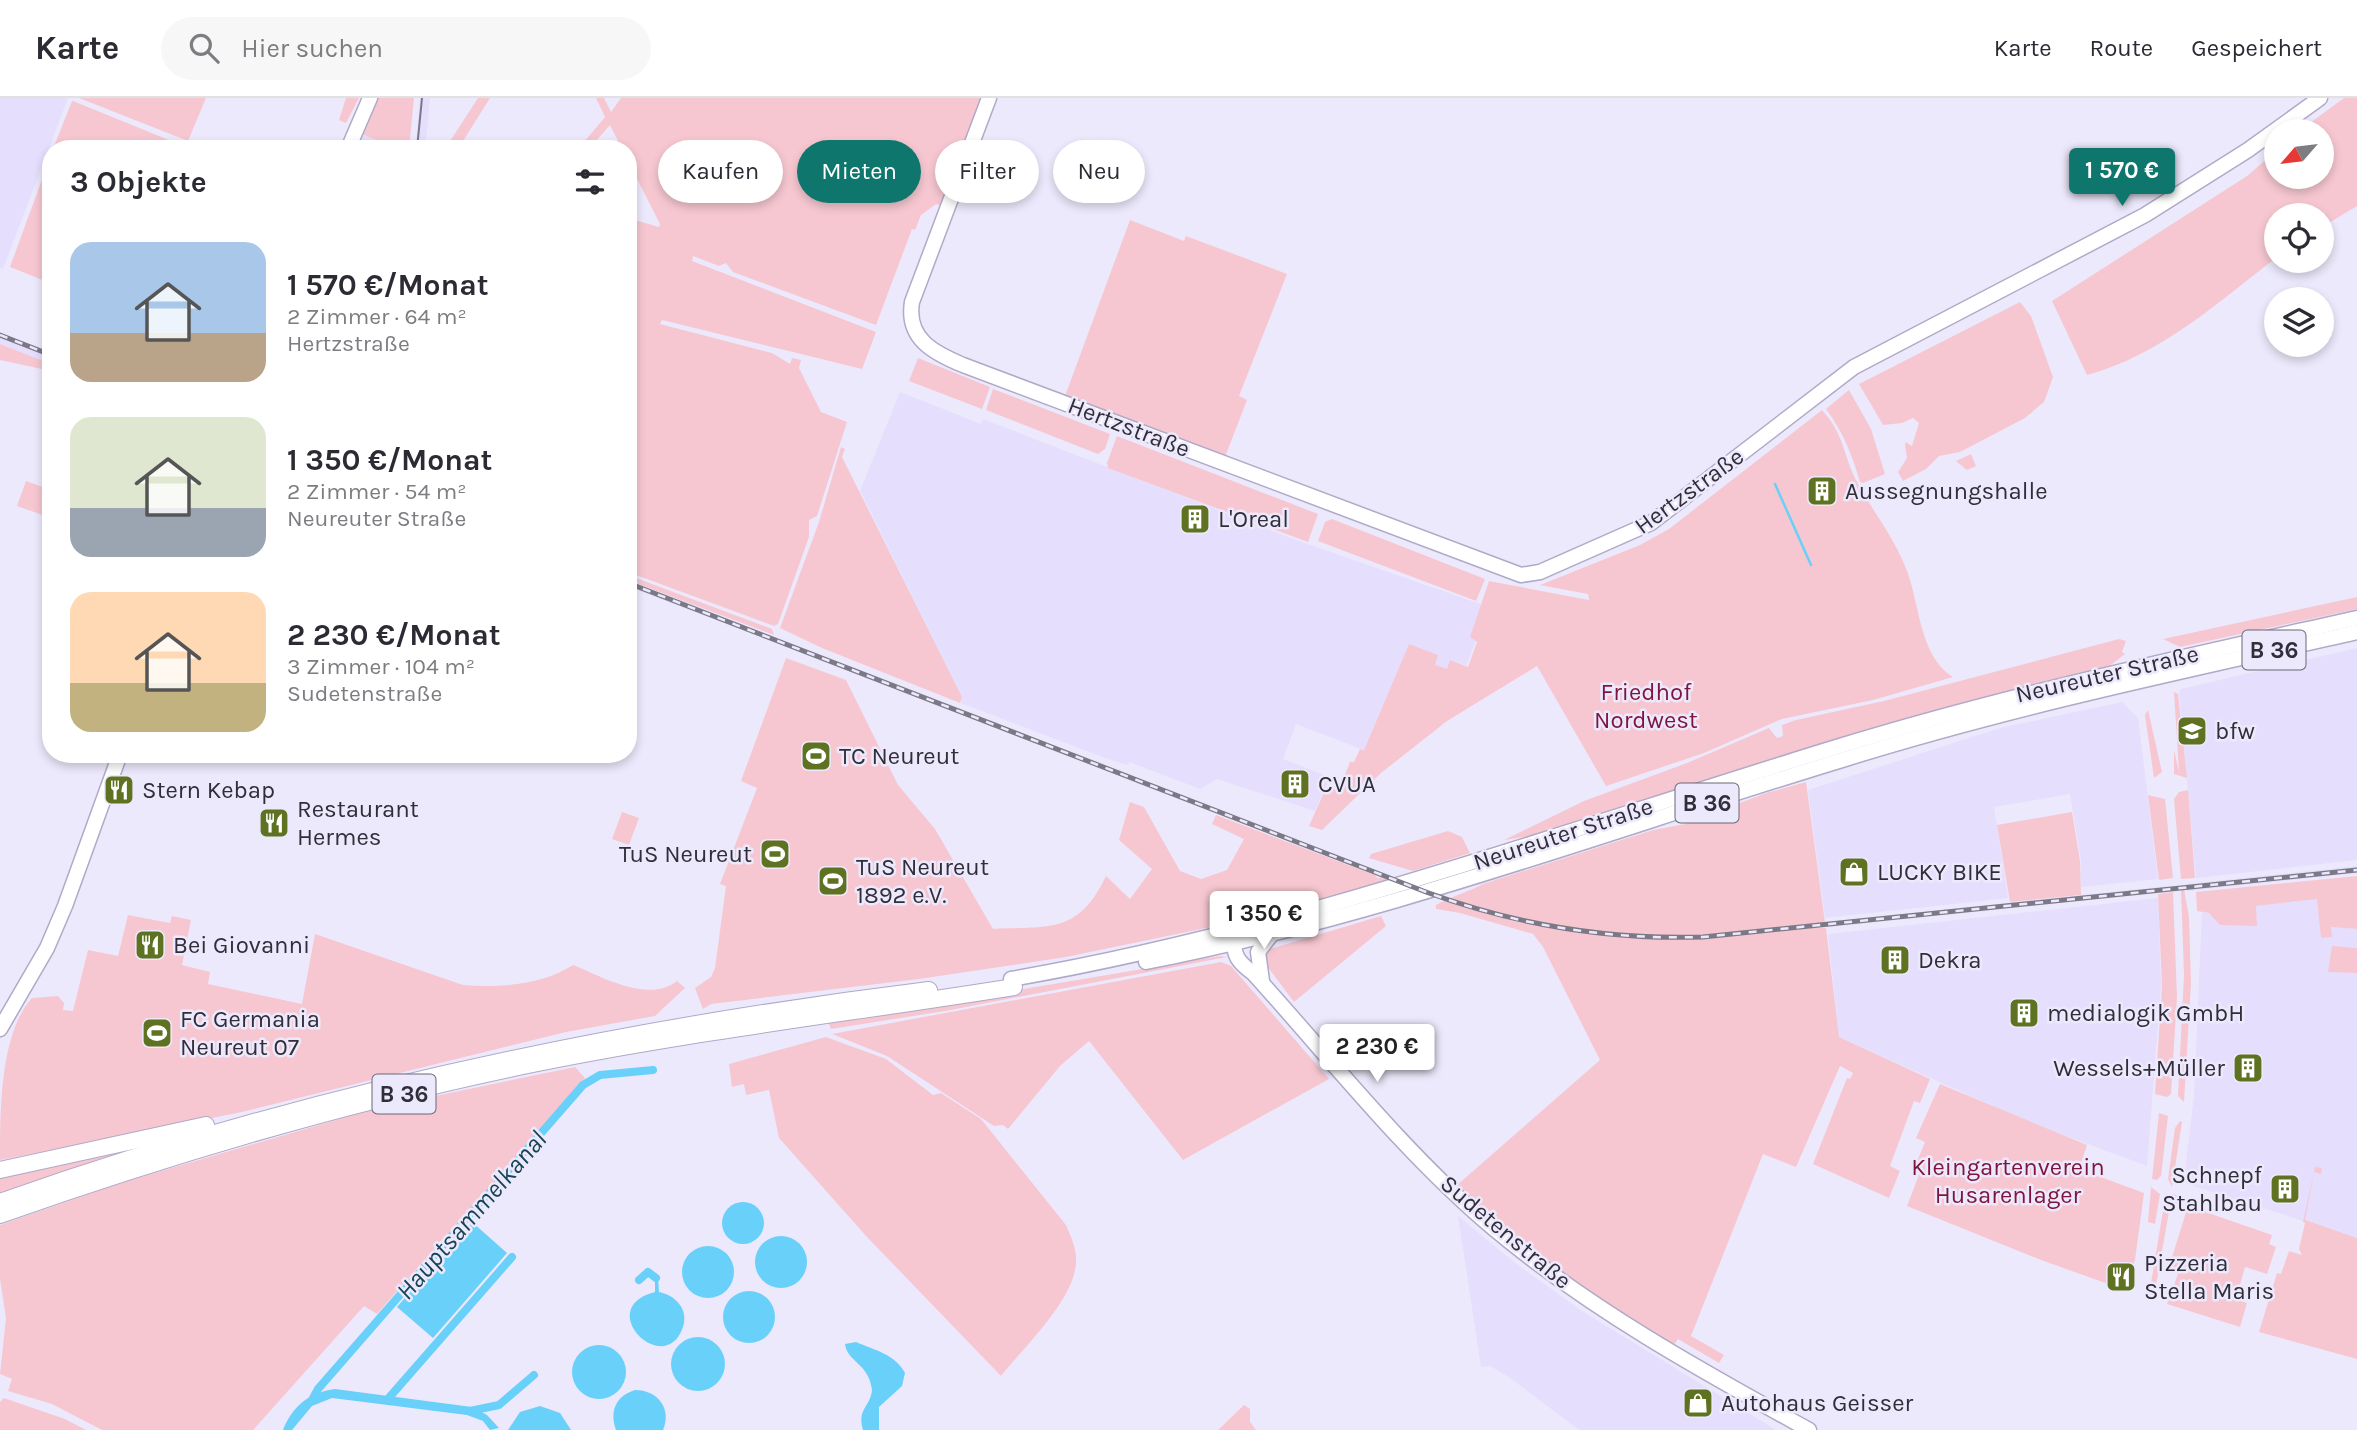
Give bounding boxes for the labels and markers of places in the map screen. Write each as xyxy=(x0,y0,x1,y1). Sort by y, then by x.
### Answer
pin: 1 570 € xyxy=(2057,148,2187,208)
building icon: Aussegnungshalle xyxy=(1805,474,1839,508)
place label: Aussegnungshalle xyxy=(1845,477,2048,505)
building icon: L'Oreal xyxy=(1178,502,1212,536)
place label: L'Oreal xyxy=(1218,505,1289,533)
school or university icon: bfw xyxy=(2175,714,2209,748)
place label: bfw xyxy=(2215,717,2255,745)
sports icon: TC Neureut xyxy=(799,739,833,773)
place label: TC Neureut xyxy=(839,742,959,770)
building icon: CVUA xyxy=(1278,767,1312,801)
place label: CVUA xyxy=(1318,770,1376,798)
restaurant icon: Stern Kebap xyxy=(102,773,136,807)
place label: Stern Kebap xyxy=(142,776,275,804)
place label: Restaurant Hermes xyxy=(297,795,419,851)
restaurant icon: Restaurant Hermes xyxy=(257,806,291,840)
sports icon: TuS Neureut xyxy=(758,837,792,871)
place label: TuS Neureut xyxy=(619,840,752,868)
place label: TuS Neureut 1892 e.V. xyxy=(856,853,989,909)
shop icon: LUCKY BIKE xyxy=(1837,855,1871,889)
place label: LUCKY BIKE xyxy=(1877,858,2002,886)
sports icon: TuS Neureut 1892 e.V. xyxy=(816,864,850,898)
pin: 1 350 € xyxy=(1199,892,1329,951)
restaurant icon: Bei Giovanni xyxy=(133,928,167,962)
place label: Bei Giovanni xyxy=(173,931,310,959)
building icon: Dekra xyxy=(1878,943,1912,977)
place label: Dekra xyxy=(1918,946,1982,974)
building icon: medialogik GmbH xyxy=(2007,996,2041,1030)
place label: medialogik GmbH xyxy=(2047,999,2244,1027)
place label: FC Germania Neureut 07 xyxy=(180,1005,320,1061)
sports icon: FC Germania Neureut 07 xyxy=(140,1016,174,1050)
pin: 2 230 € xyxy=(1312,1024,1442,1084)
building icon: Wessels+Müller xyxy=(2231,1051,2265,1085)
place label: Wessels+Müller xyxy=(2053,1054,2225,1082)
place label: Schnepf Stahlbau xyxy=(2162,1161,2263,1217)
building icon: Schnepf Stahlbau xyxy=(2268,1172,2302,1206)
place label: Pizzeria Stella Maris xyxy=(2144,1249,2274,1305)
restaurant icon: Pizzeria Stella Maris xyxy=(2104,1260,2138,1294)
shop icon: Autohaus Geisser xyxy=(1681,1386,1715,1420)
place label: Autohaus Geisser xyxy=(1721,1389,1913,1417)

